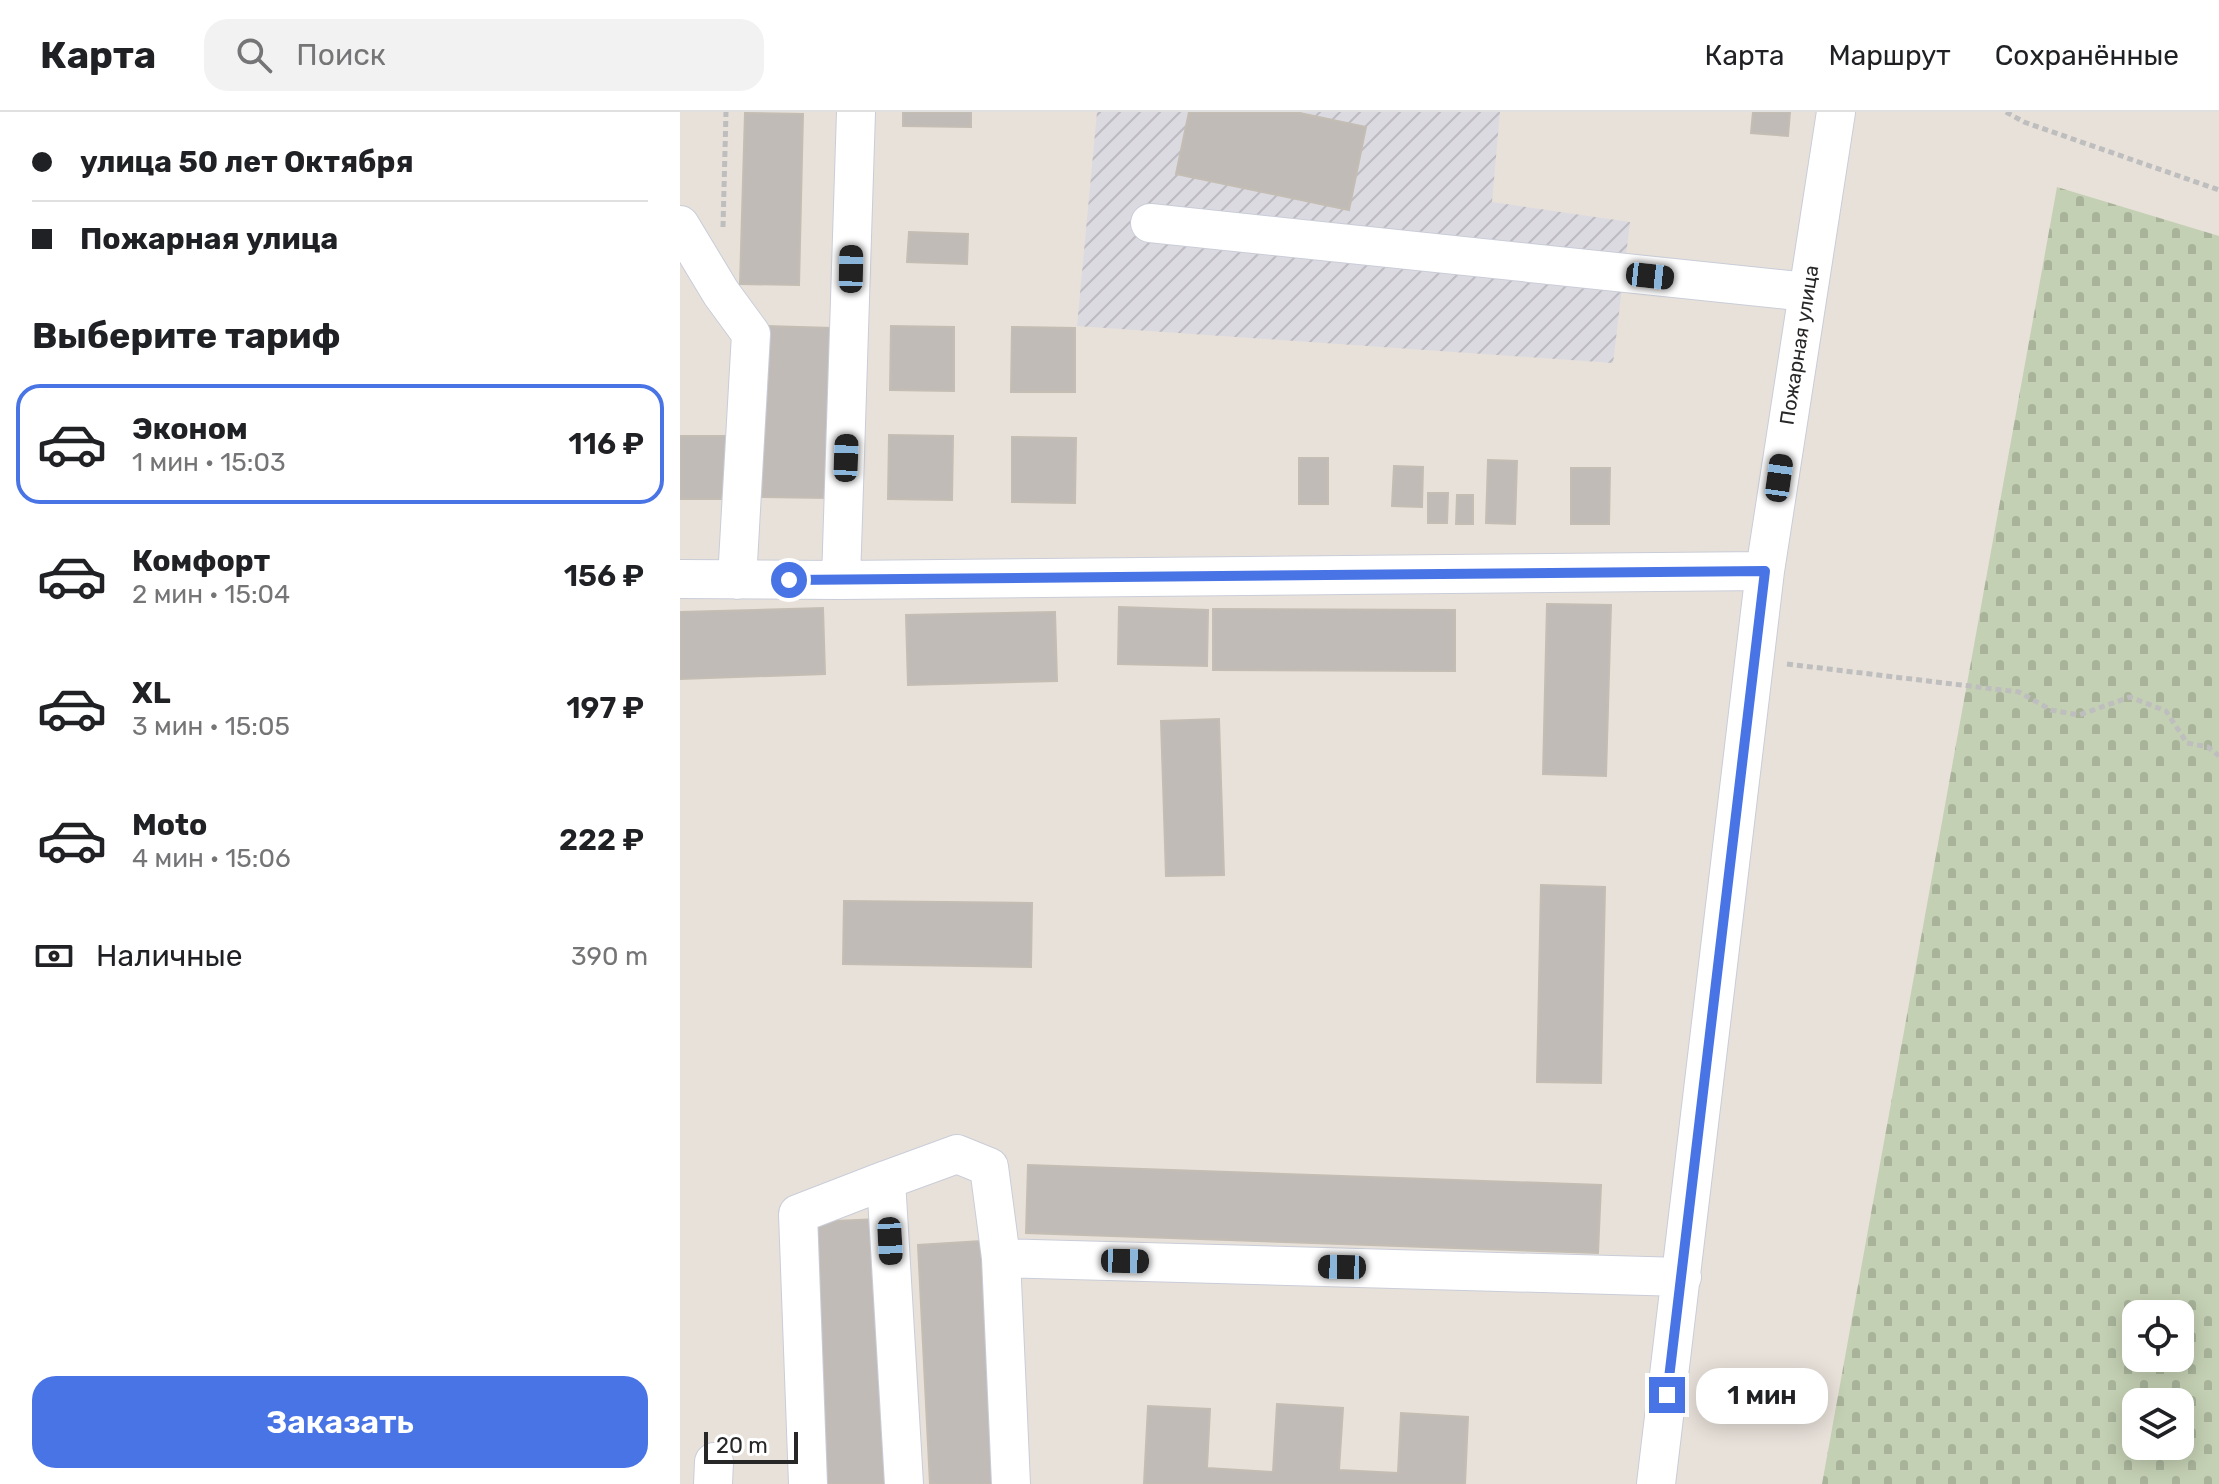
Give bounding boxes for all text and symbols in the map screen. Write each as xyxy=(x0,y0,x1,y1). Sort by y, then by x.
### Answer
search box xyxy=(204,19,764,91)
text: Карта xyxy=(40,32,156,78)
icon: search xyxy=(232,33,276,77)
text: Поиск xyxy=(296,37,386,73)
text: Карта xyxy=(1705,39,1784,72)
text: Маршрут xyxy=(1828,39,1951,72)
text: Сохранённые xyxy=(1995,39,2179,72)
text: улица 50 лет Октября xyxy=(80,144,414,180)
text: Пожарная улица xyxy=(80,221,338,257)
car xyxy=(839,245,863,293)
car xyxy=(1625,262,1675,290)
street label: Пожарная улица xyxy=(1775,263,1823,427)
text: Выберите тариф xyxy=(32,314,341,357)
icon: car xyxy=(36,408,108,480)
text: Эконом xyxy=(132,411,248,447)
text: 116 ₽ xyxy=(568,426,644,462)
car xyxy=(833,434,859,482)
text: 1 мин · 15:03 xyxy=(132,447,286,478)
car xyxy=(1764,453,1794,503)
icon: car xyxy=(36,540,108,612)
text: Комфорт xyxy=(132,543,270,579)
text: 156 ₽ xyxy=(564,558,644,594)
route start xyxy=(771,562,807,598)
text: 2 мин · 15:04 xyxy=(132,579,290,610)
icon: car xyxy=(36,672,108,744)
text: XL xyxy=(132,675,171,711)
text: 197 ₽ xyxy=(566,690,644,726)
text: 3 мин · 15:05 xyxy=(132,711,290,742)
icon: car xyxy=(36,804,108,876)
text: Moto xyxy=(132,807,207,843)
text: 222 ₽ xyxy=(559,822,644,858)
text: 4 мин · 15:06 xyxy=(132,843,291,874)
icon: cash xyxy=(32,934,76,978)
text: Наличные xyxy=(96,938,242,974)
text: 390 m xyxy=(571,941,648,972)
car xyxy=(877,1216,903,1266)
car xyxy=(1101,1249,1149,1273)
car xyxy=(1318,1255,1366,1279)
map controls xyxy=(2122,1300,2194,1460)
button: locate xyxy=(2122,1300,2194,1372)
callout: 1 мин xyxy=(1695,1367,1827,1423)
button: Заказать xyxy=(32,1376,648,1468)
route end xyxy=(1649,1377,1685,1413)
text: 1 мин xyxy=(1727,1380,1797,1411)
button: layers xyxy=(2122,1388,2194,1460)
scale bar xyxy=(704,1428,798,1464)
text: 20 m xyxy=(716,1432,768,1459)

